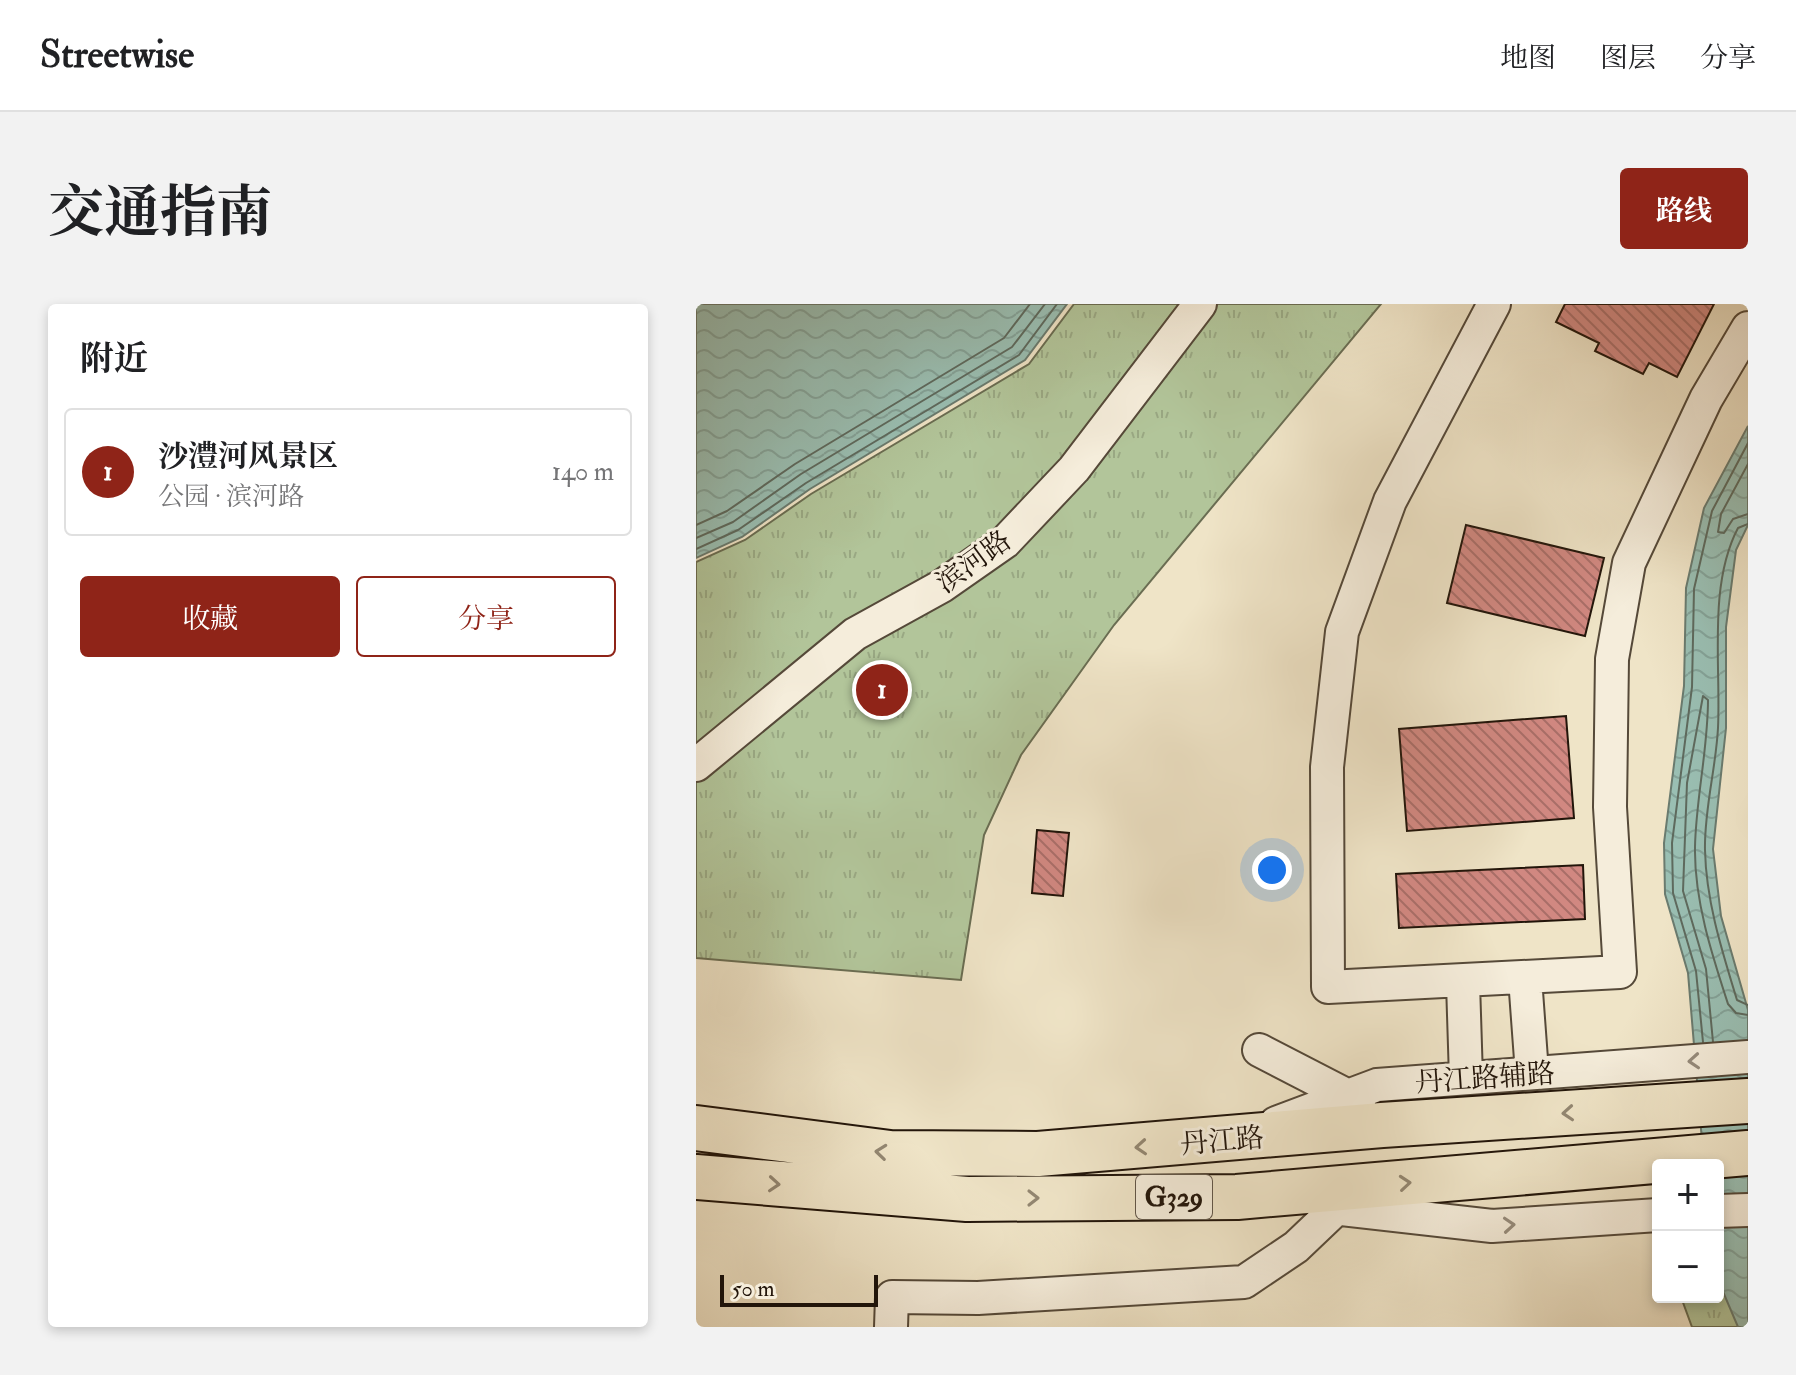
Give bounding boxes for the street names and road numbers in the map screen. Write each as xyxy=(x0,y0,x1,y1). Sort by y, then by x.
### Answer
street label: 滨河路 xyxy=(930,523,1018,601)
street label: 丹江路辅路 xyxy=(1414,1056,1556,1101)
street label: 丹江路 xyxy=(1179,1120,1266,1163)
road number: G329 xyxy=(1136,1175,1212,1219)

